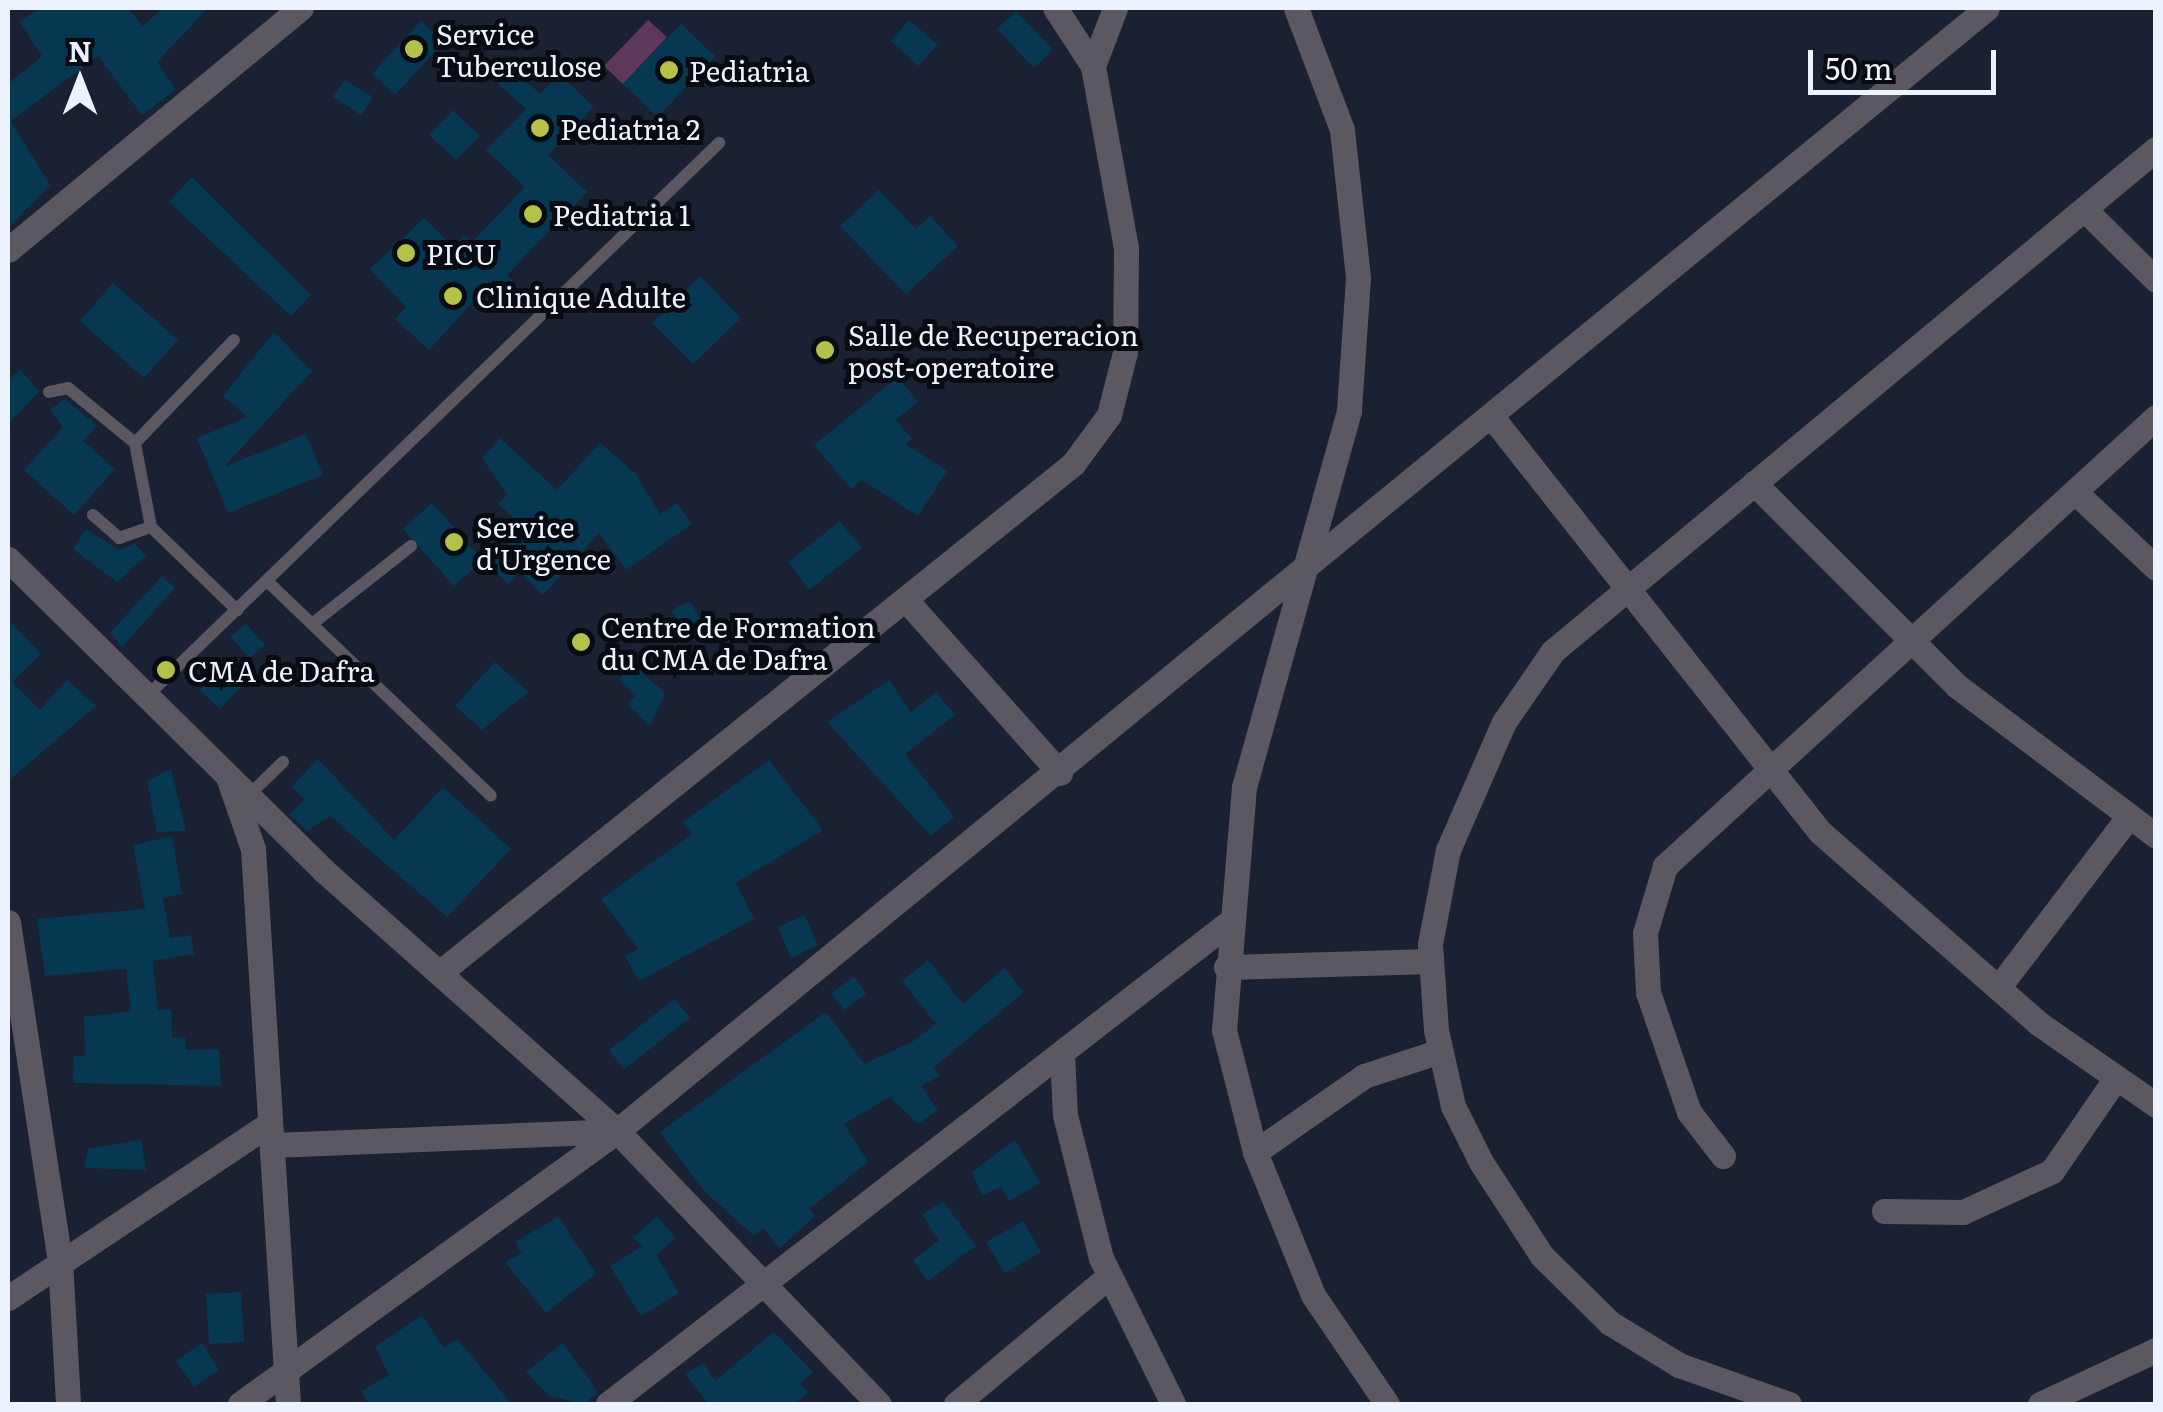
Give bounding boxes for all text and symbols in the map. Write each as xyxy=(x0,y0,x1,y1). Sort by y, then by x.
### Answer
place label: Service Tuberculose xyxy=(436,16,602,82)
text: N xyxy=(68,29,92,71)
north arrow xyxy=(30,30,130,130)
scale bar xyxy=(1813,30,2000,92)
marker: Service Tuberculose xyxy=(401,36,427,62)
text: 50 m xyxy=(1825,45,1893,89)
place label: Pediatria xyxy=(689,53,809,87)
marker: Pediatria xyxy=(658,59,680,81)
place label: Pediatria 2 xyxy=(560,111,700,145)
marker: Pediatria 2 xyxy=(529,117,551,139)
place label: Pediatria 1 xyxy=(553,197,690,231)
marker: Pediatria 1 xyxy=(522,203,544,225)
place label: PICU xyxy=(426,236,497,270)
marker: PICU xyxy=(395,242,417,264)
place label: Clinique Adulte xyxy=(476,279,686,313)
marker: Clinique Adulte xyxy=(440,283,466,309)
place label: Salle de Recuperacion post-operatoire xyxy=(848,317,1139,383)
marker: Salle de Recuperacion post-operatoire xyxy=(812,337,838,363)
place label: Service d'Urgence xyxy=(476,509,611,575)
marker: Service d'Urgence xyxy=(441,529,467,555)
place label: Centre de Formation du CMA de Dafra xyxy=(601,609,876,675)
marker: Centre de Formation du CMA de Dafra xyxy=(570,631,592,653)
place label: CMA de Dafra xyxy=(188,653,375,687)
marker: CMA de Dafra xyxy=(153,657,179,683)

